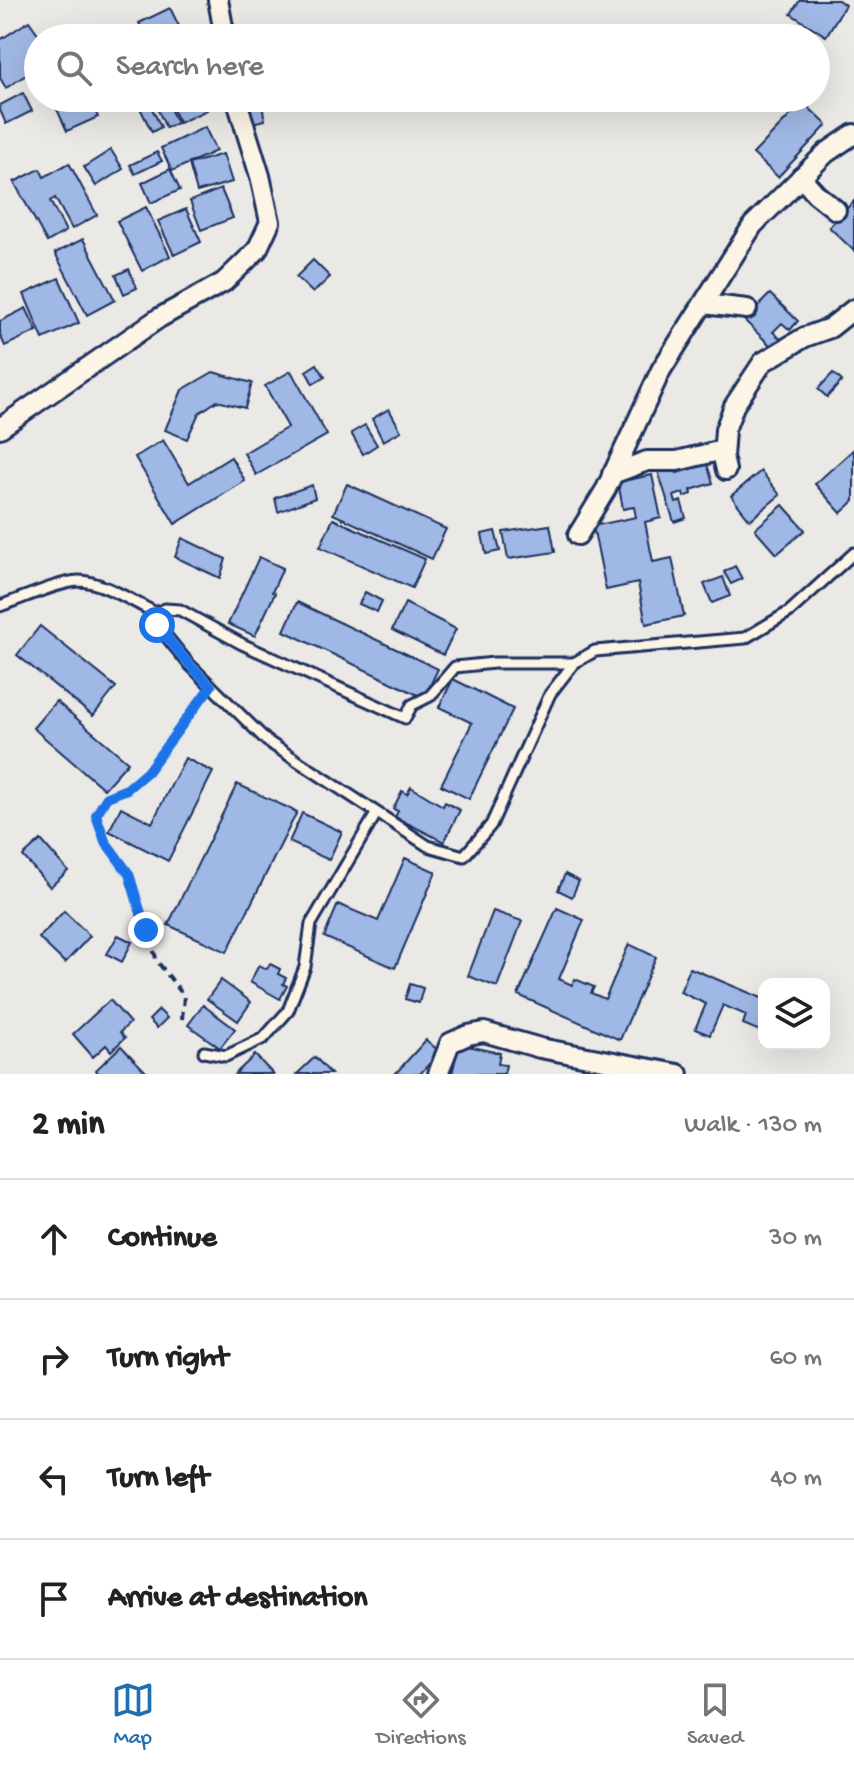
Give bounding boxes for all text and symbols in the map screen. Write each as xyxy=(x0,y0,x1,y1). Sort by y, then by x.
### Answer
search box xyxy=(24,24,830,112)
icon: search xyxy=(52,46,96,90)
text: Search here xyxy=(116,51,264,86)
route start xyxy=(139,607,175,643)
route end xyxy=(128,912,164,948)
map controls xyxy=(758,978,830,1050)
button: layers xyxy=(758,978,830,1050)
text: 2 min xyxy=(32,1106,104,1146)
text: Walk · 130 m xyxy=(684,1111,822,1142)
icon: ahead xyxy=(32,1217,76,1261)
text: Continue xyxy=(108,1222,217,1257)
text: 30 m xyxy=(769,1224,822,1255)
icon: right xyxy=(32,1337,76,1381)
text: Turn right xyxy=(108,1342,228,1377)
text: 60 m xyxy=(769,1344,822,1375)
icon: left xyxy=(32,1457,76,1501)
text: Turn left xyxy=(108,1462,209,1497)
text: 40 m xyxy=(770,1464,822,1495)
icon: arrive xyxy=(32,1577,76,1621)
text: Arrive at destination xyxy=(108,1582,368,1617)
tab: Map xyxy=(111,1678,155,1752)
tab: Directions xyxy=(376,1678,466,1752)
tab: Saved xyxy=(687,1678,743,1752)

